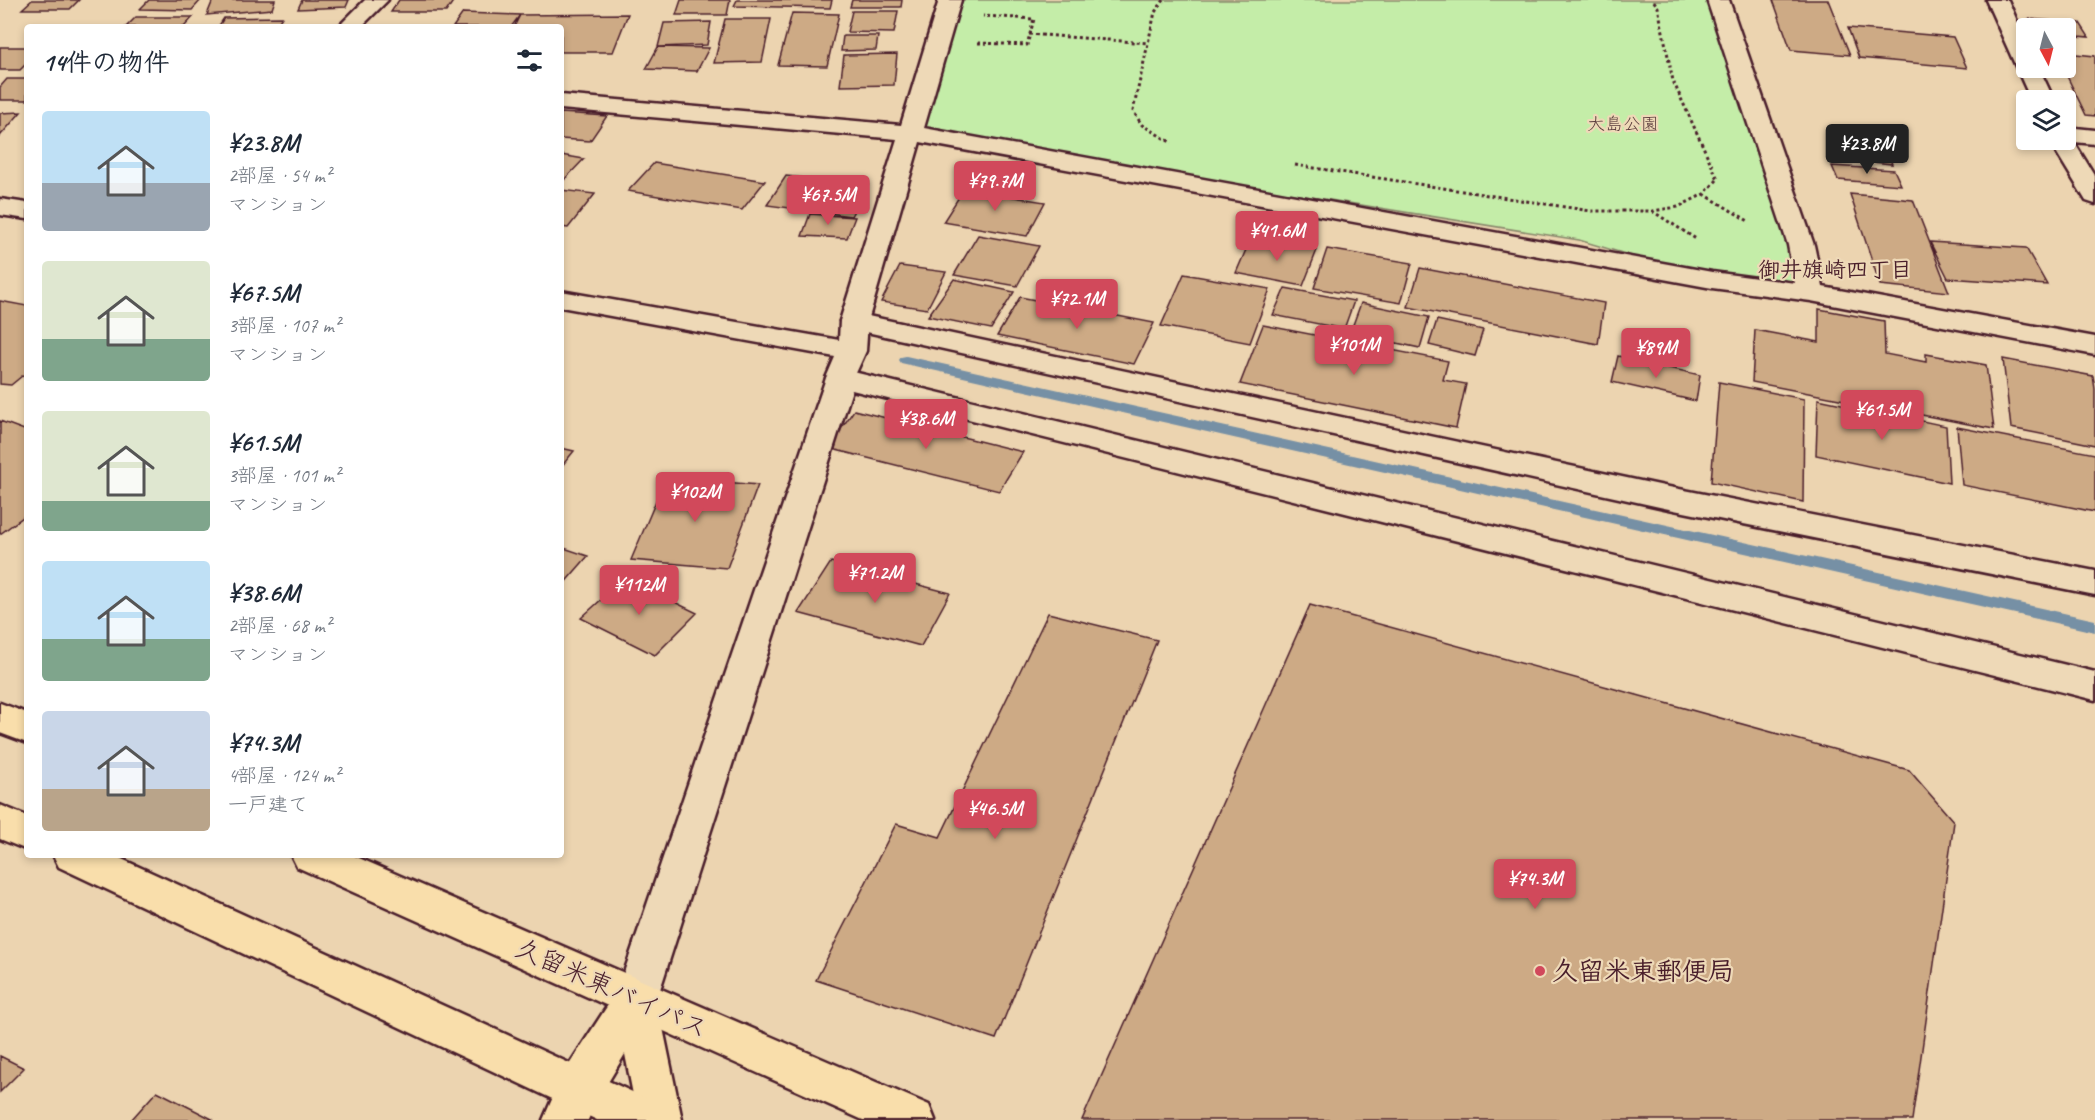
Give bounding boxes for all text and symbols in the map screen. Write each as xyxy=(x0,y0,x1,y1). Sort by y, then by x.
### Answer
north arrow xyxy=(2016,18,2076,78)
map controls xyxy=(2016,18,2076,150)
icon: filters xyxy=(513,44,546,77)
text: 14件の物件 xyxy=(42,46,169,79)
button: layers xyxy=(2016,90,2076,150)
park label: 大島公園 xyxy=(1587,113,1659,135)
pin: ¥23.8M xyxy=(1818,124,1916,175)
text: ¥23.8M xyxy=(228,126,299,159)
text: ¥23.8M xyxy=(1840,131,1894,156)
icon: home xyxy=(90,135,162,207)
pin: ¥79.7M xyxy=(946,161,1044,212)
text: 2部屋 · 54 m² xyxy=(228,163,331,188)
text: ¥79.7M xyxy=(968,168,1022,193)
pin: ¥67.5M xyxy=(779,175,877,226)
text: ¥67.5M xyxy=(801,182,855,207)
text: マンション xyxy=(228,192,327,217)
pin: ¥41.6M xyxy=(1228,211,1326,262)
text: ¥41.6M xyxy=(1250,218,1304,243)
district label: 御井旗崎四丁目 xyxy=(1758,256,1912,284)
text: ¥67.5M xyxy=(228,276,299,309)
pin: ¥72.1M xyxy=(1028,279,1126,330)
icon: home xyxy=(90,285,162,357)
text: ¥72.1M xyxy=(1050,286,1104,311)
text: 3部屋 · 107 m² xyxy=(228,313,340,338)
pin: ¥101M xyxy=(1312,325,1396,376)
pin: ¥89M xyxy=(1620,328,1692,379)
text: ¥101M xyxy=(1329,332,1379,357)
text: ¥89M xyxy=(1635,335,1677,360)
text: マンション xyxy=(228,342,327,367)
pin: ¥61.5M xyxy=(1833,390,1931,441)
text: ¥61.5M xyxy=(1855,397,1909,422)
pin: ¥38.6M xyxy=(877,399,975,450)
text: ¥38.6M xyxy=(899,406,953,431)
text: ¥61.5M xyxy=(228,426,299,459)
icon: home xyxy=(90,435,162,507)
text: 3部屋 · 101 m² xyxy=(228,463,340,488)
pin: ¥102M xyxy=(653,472,737,523)
text: ¥102M xyxy=(670,479,720,504)
text: マンション xyxy=(228,492,327,517)
pin: ¥71.2M xyxy=(826,553,924,604)
text: ¥71.2M xyxy=(848,560,902,585)
pin: ¥112M xyxy=(597,565,681,616)
text: ¥112M xyxy=(614,572,664,597)
text: ¥38.6M xyxy=(228,576,299,609)
icon: home xyxy=(90,585,162,657)
text: 2部屋 · 68 m² xyxy=(228,613,331,638)
text: マンション xyxy=(228,642,327,667)
text: ¥74.3M xyxy=(228,726,299,759)
icon: home xyxy=(90,735,162,807)
text: 4部屋 · 124 m² xyxy=(228,763,340,788)
pin: ¥46.5M xyxy=(946,789,1044,840)
text: 一戸建て xyxy=(228,792,308,817)
text: ¥46.5M xyxy=(968,796,1022,821)
pin: ¥74.3M xyxy=(1486,859,1584,910)
text: ¥74.3M xyxy=(1508,866,1562,891)
street label: 久留米東バイパス xyxy=(510,931,713,1046)
place label: 久留米東郵便局 xyxy=(1552,955,1734,988)
marker: 久留米東郵便局 xyxy=(1533,964,1547,978)

